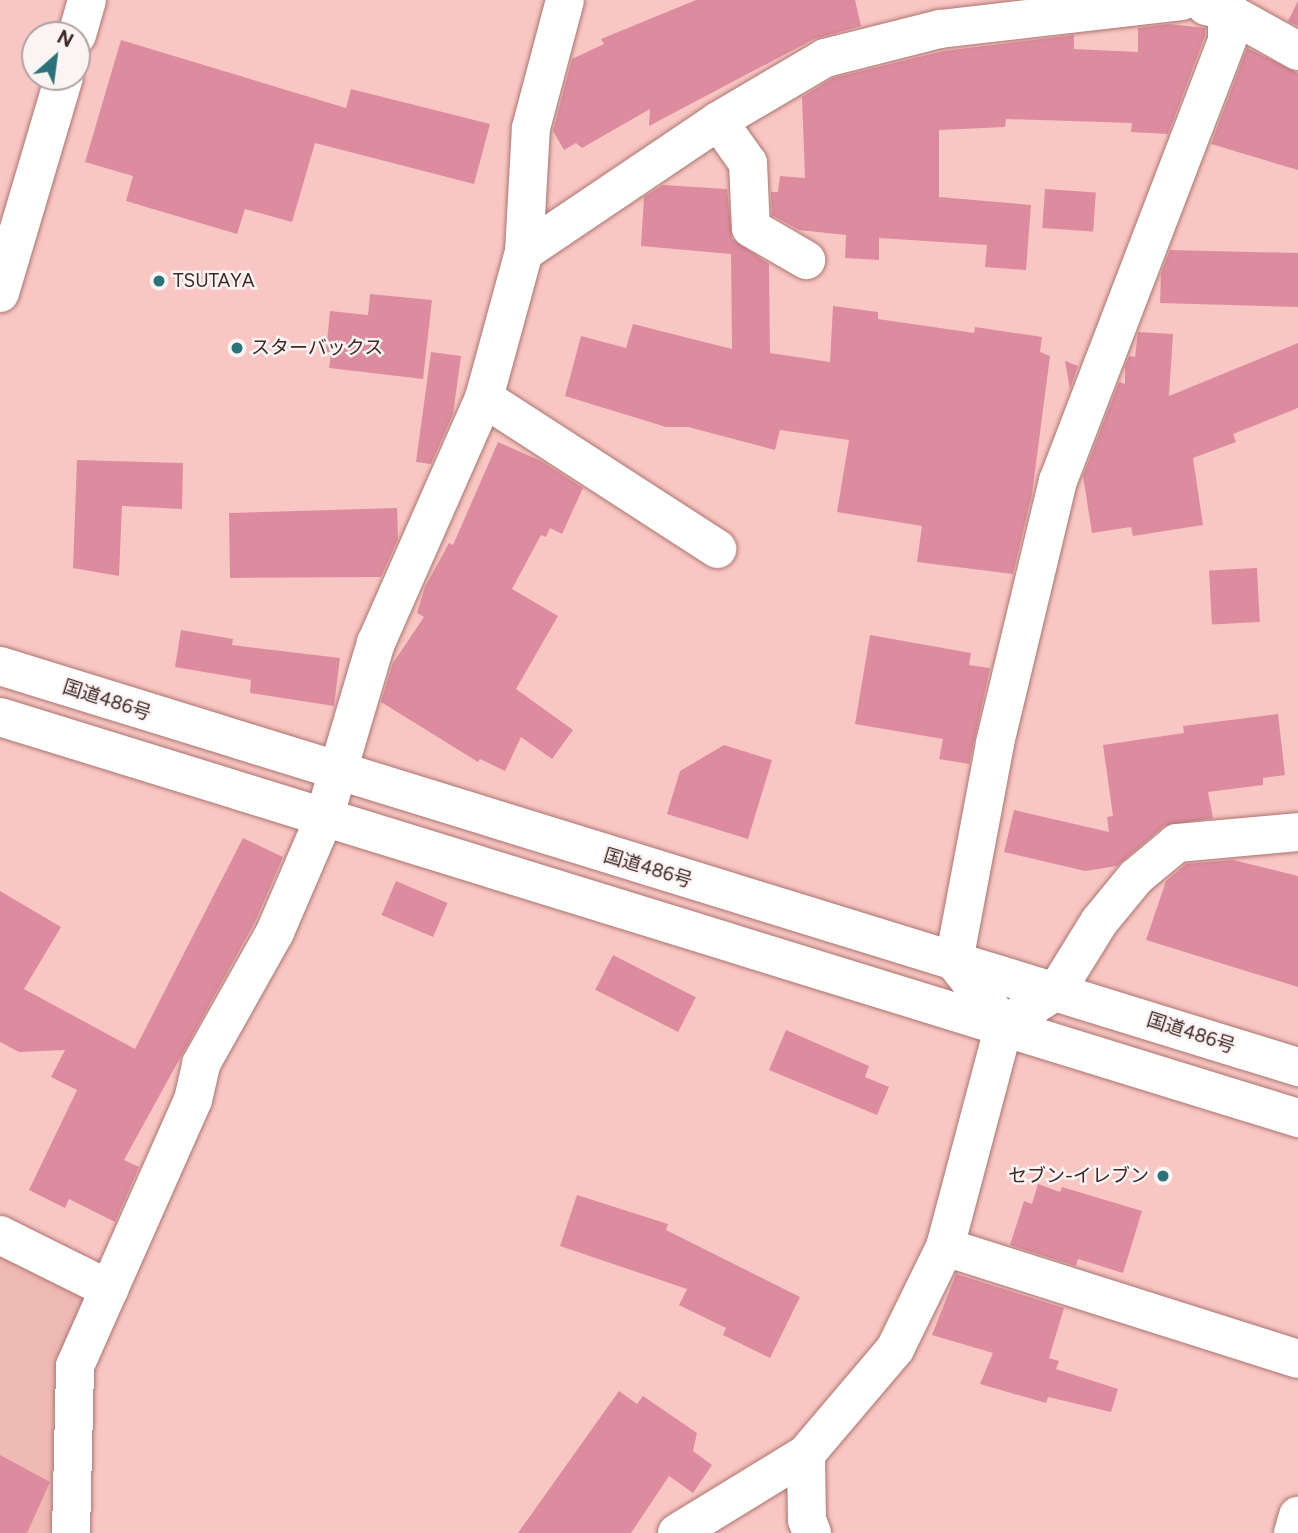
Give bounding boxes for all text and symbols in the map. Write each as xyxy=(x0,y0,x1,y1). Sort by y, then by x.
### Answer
north arrow xyxy=(21,21,91,91)
text: N xyxy=(53,25,77,52)
place label: TSUTAYA xyxy=(173,270,255,292)
marker: TSUTAYA xyxy=(151,273,167,289)
place label: スターバックス xyxy=(251,337,384,359)
marker: スターバックス xyxy=(229,340,245,356)
street label: 国道486号 xyxy=(60,675,154,725)
street label: 国道486号 xyxy=(601,844,695,892)
street label: 国道486号 xyxy=(1144,1008,1238,1058)
place label: セブン-イレブン xyxy=(1008,1165,1149,1187)
marker: セブン-イレブン xyxy=(1155,1168,1171,1184)

